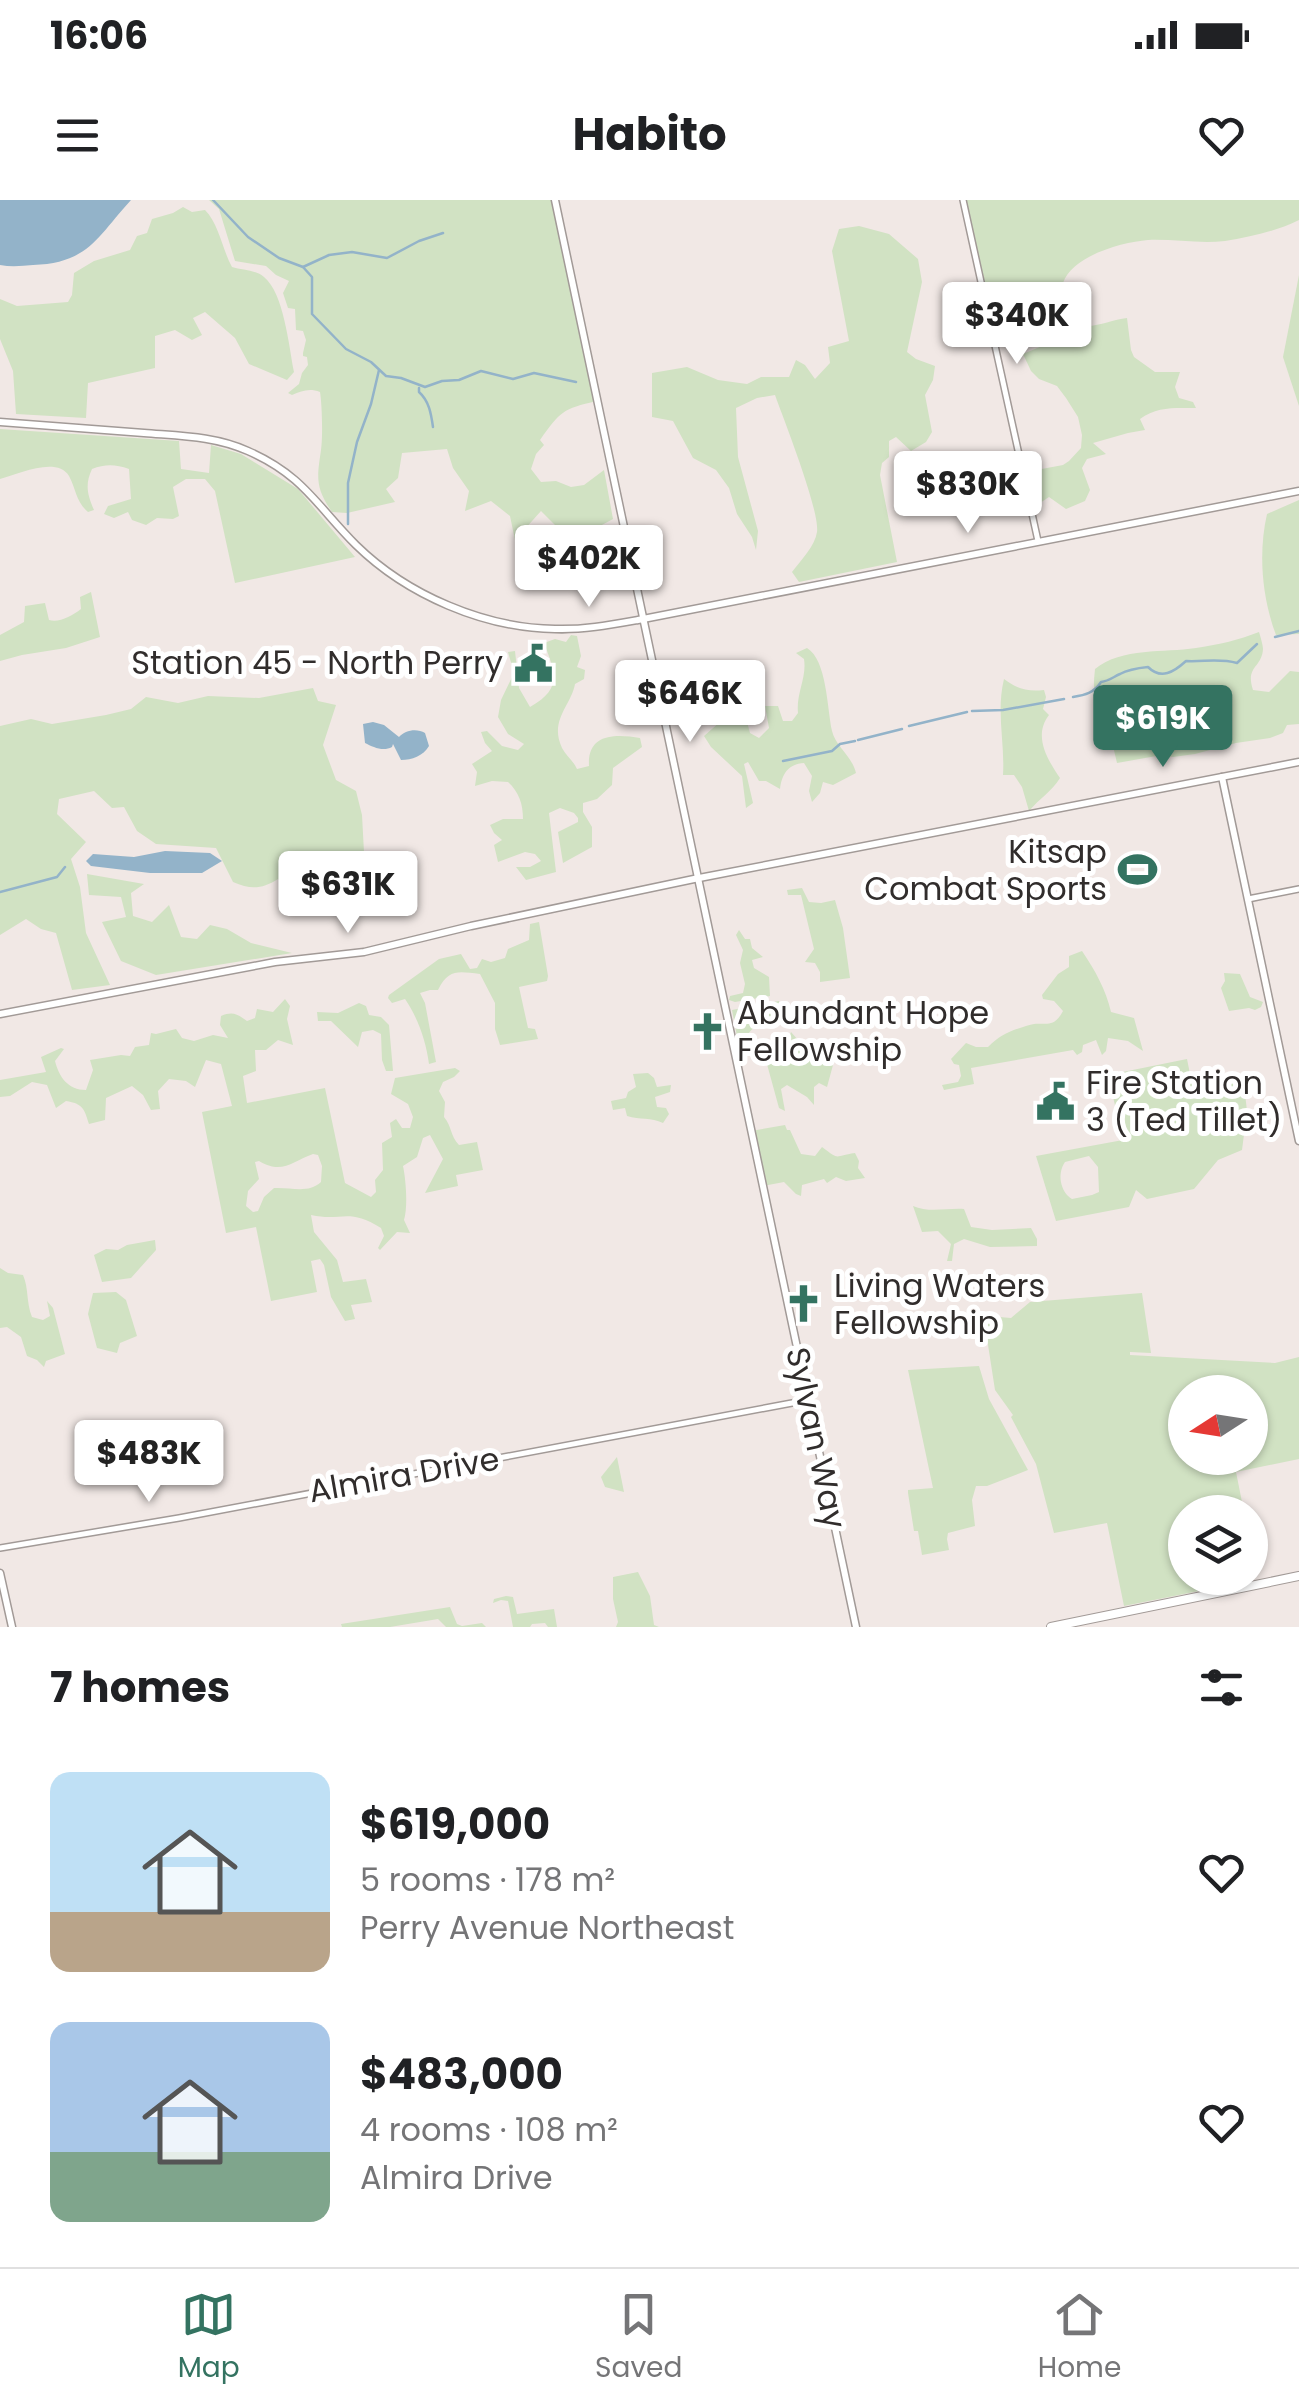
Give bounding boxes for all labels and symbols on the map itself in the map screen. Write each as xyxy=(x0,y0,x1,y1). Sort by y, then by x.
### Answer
pin: $340K xyxy=(947,282,1087,367)
pin: $830K xyxy=(898,451,1038,536)
pin: $402K xyxy=(519,525,659,610)
place label: Station 45 - North Perry xyxy=(131,640,503,685)
public building icon: Station 45 - North Perry xyxy=(512,642,554,684)
pin: $646K xyxy=(620,660,760,745)
pin: $619K xyxy=(1093,685,1233,770)
place label: Kitsap Combat Sports xyxy=(864,829,1107,911)
sports icon: Kitsap Combat Sports xyxy=(1116,849,1158,891)
pin: $631K xyxy=(278,851,418,936)
place label: Abundant Hope Fellowship xyxy=(737,990,989,1072)
church icon: Abundant Hope Fellowship xyxy=(686,1010,728,1052)
place label: Fire Station 3 (Ted Tillet) xyxy=(1086,1060,1282,1142)
public building icon: Fire Station 3 (Ted Tillet) xyxy=(1035,1080,1077,1122)
place label: Living Waters Fellowship xyxy=(834,1263,1045,1345)
church icon: Living Waters Fellowship xyxy=(783,1283,825,1325)
street label: Sylvan Way xyxy=(775,1343,858,1533)
north arrow xyxy=(1168,1375,1268,1475)
pin: $483K xyxy=(79,1420,219,1505)
street label: Almira Drive xyxy=(305,1436,503,1513)

